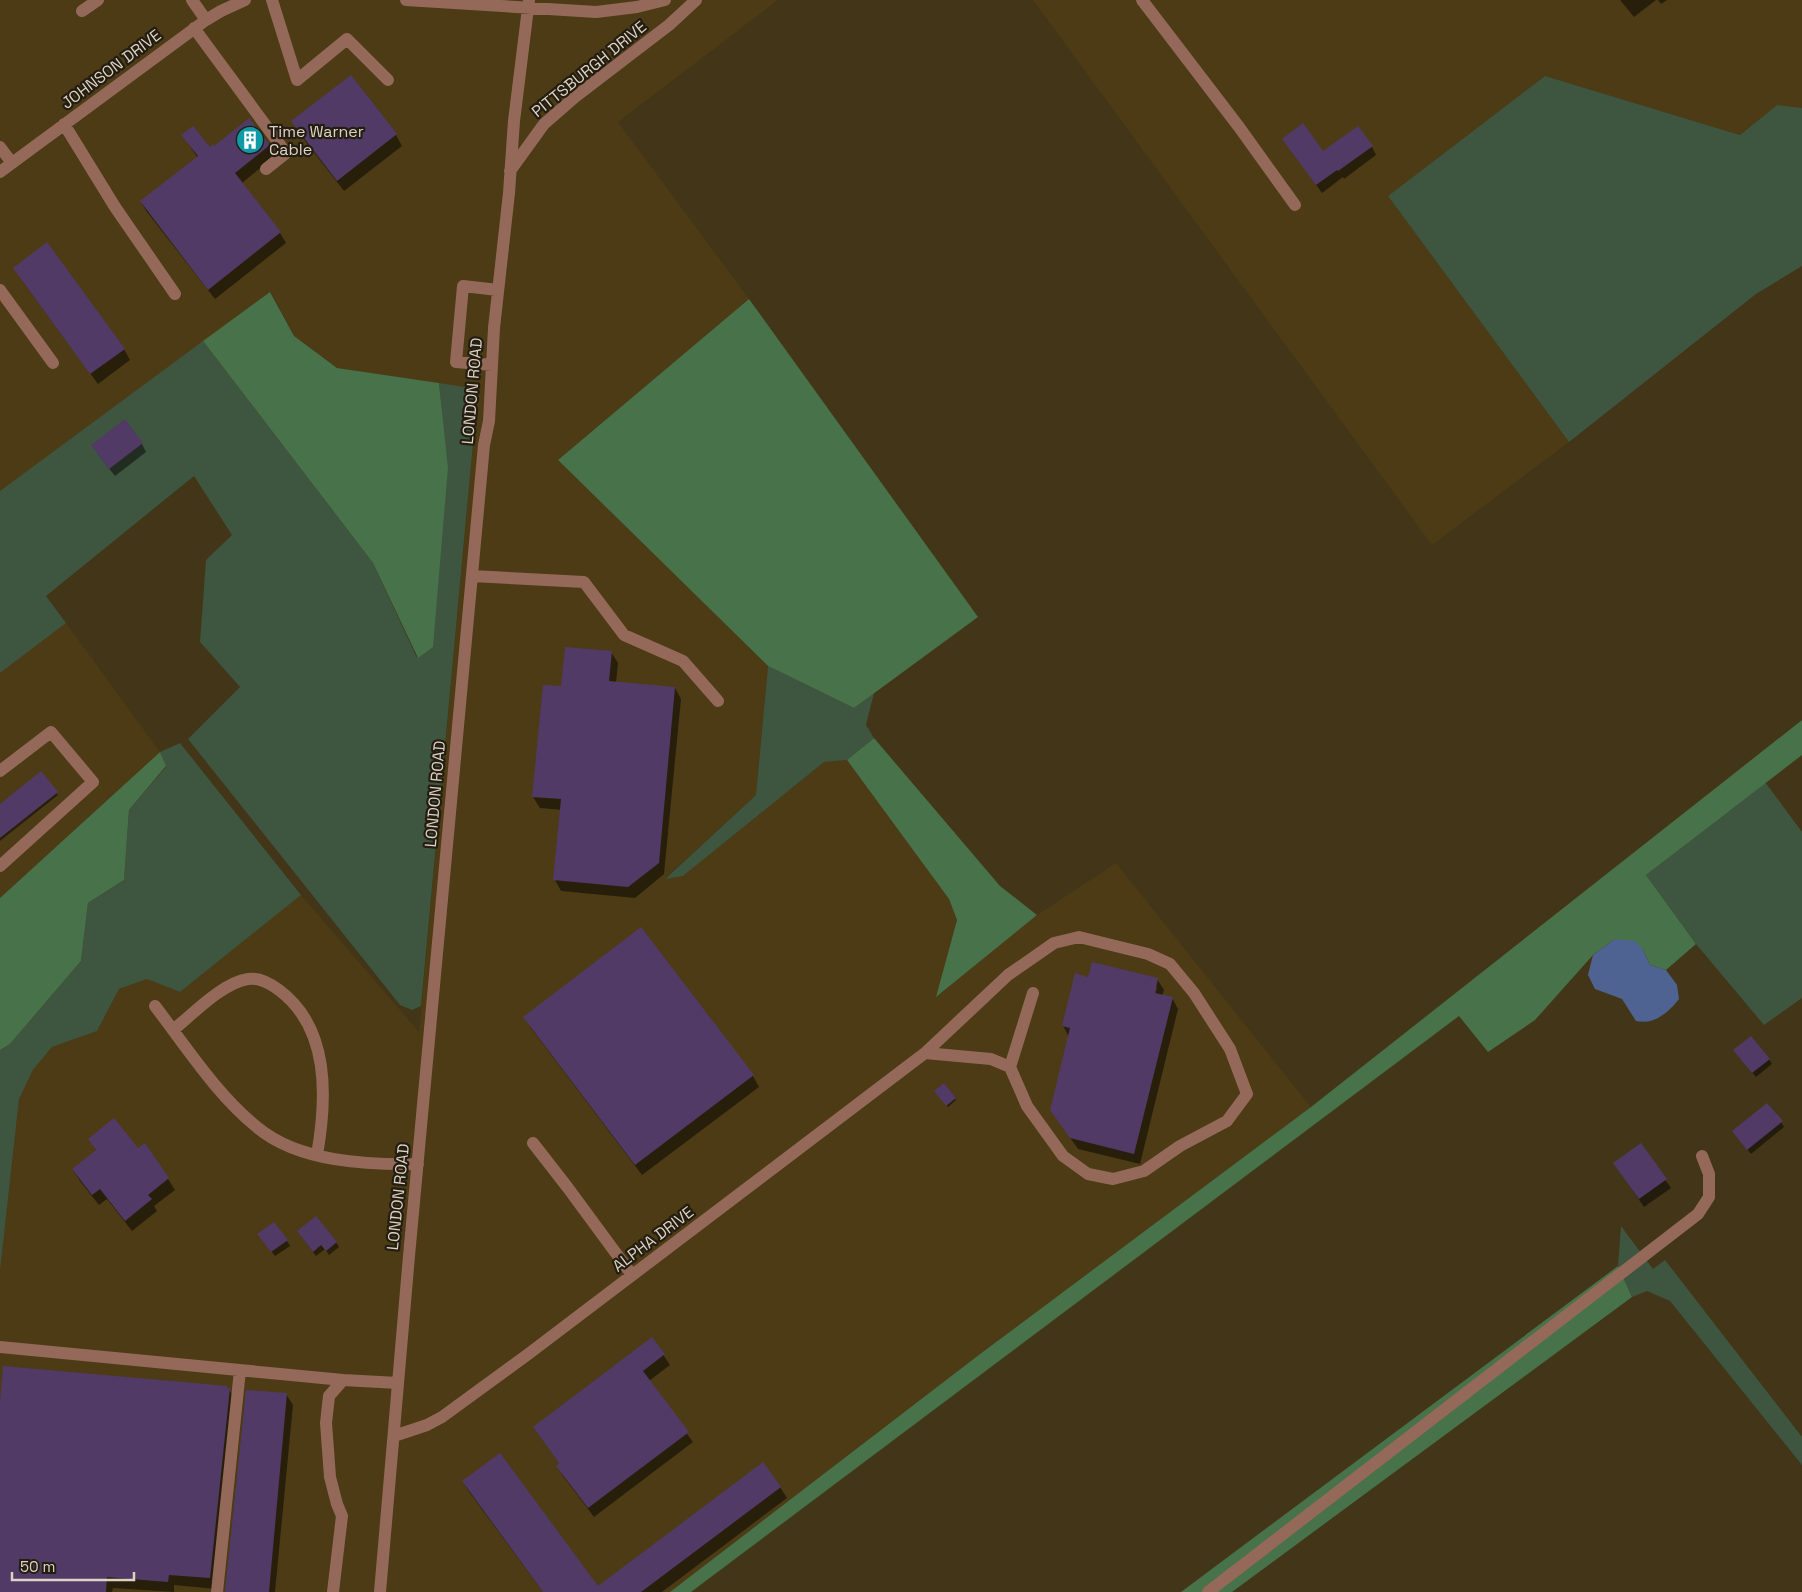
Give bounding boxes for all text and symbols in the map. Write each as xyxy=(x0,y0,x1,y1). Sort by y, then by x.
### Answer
street label: PITTSBURGH DRIVE xyxy=(527,16,651,122)
street label: JOHNSON DRIVE xyxy=(57,25,165,113)
place label: Time Warner Cable xyxy=(269,121,364,160)
building icon: Time Warner Cable xyxy=(235,125,265,155)
street label: LONDON ROAD xyxy=(457,337,487,445)
street label: LONDON ROAD xyxy=(420,740,450,848)
street label: LONDON ROAD xyxy=(382,1143,414,1251)
street label: ALPHA DRIVE xyxy=(608,1202,698,1276)
scale bar xyxy=(12,1550,135,1582)
text: 50 m xyxy=(20,1557,55,1576)

